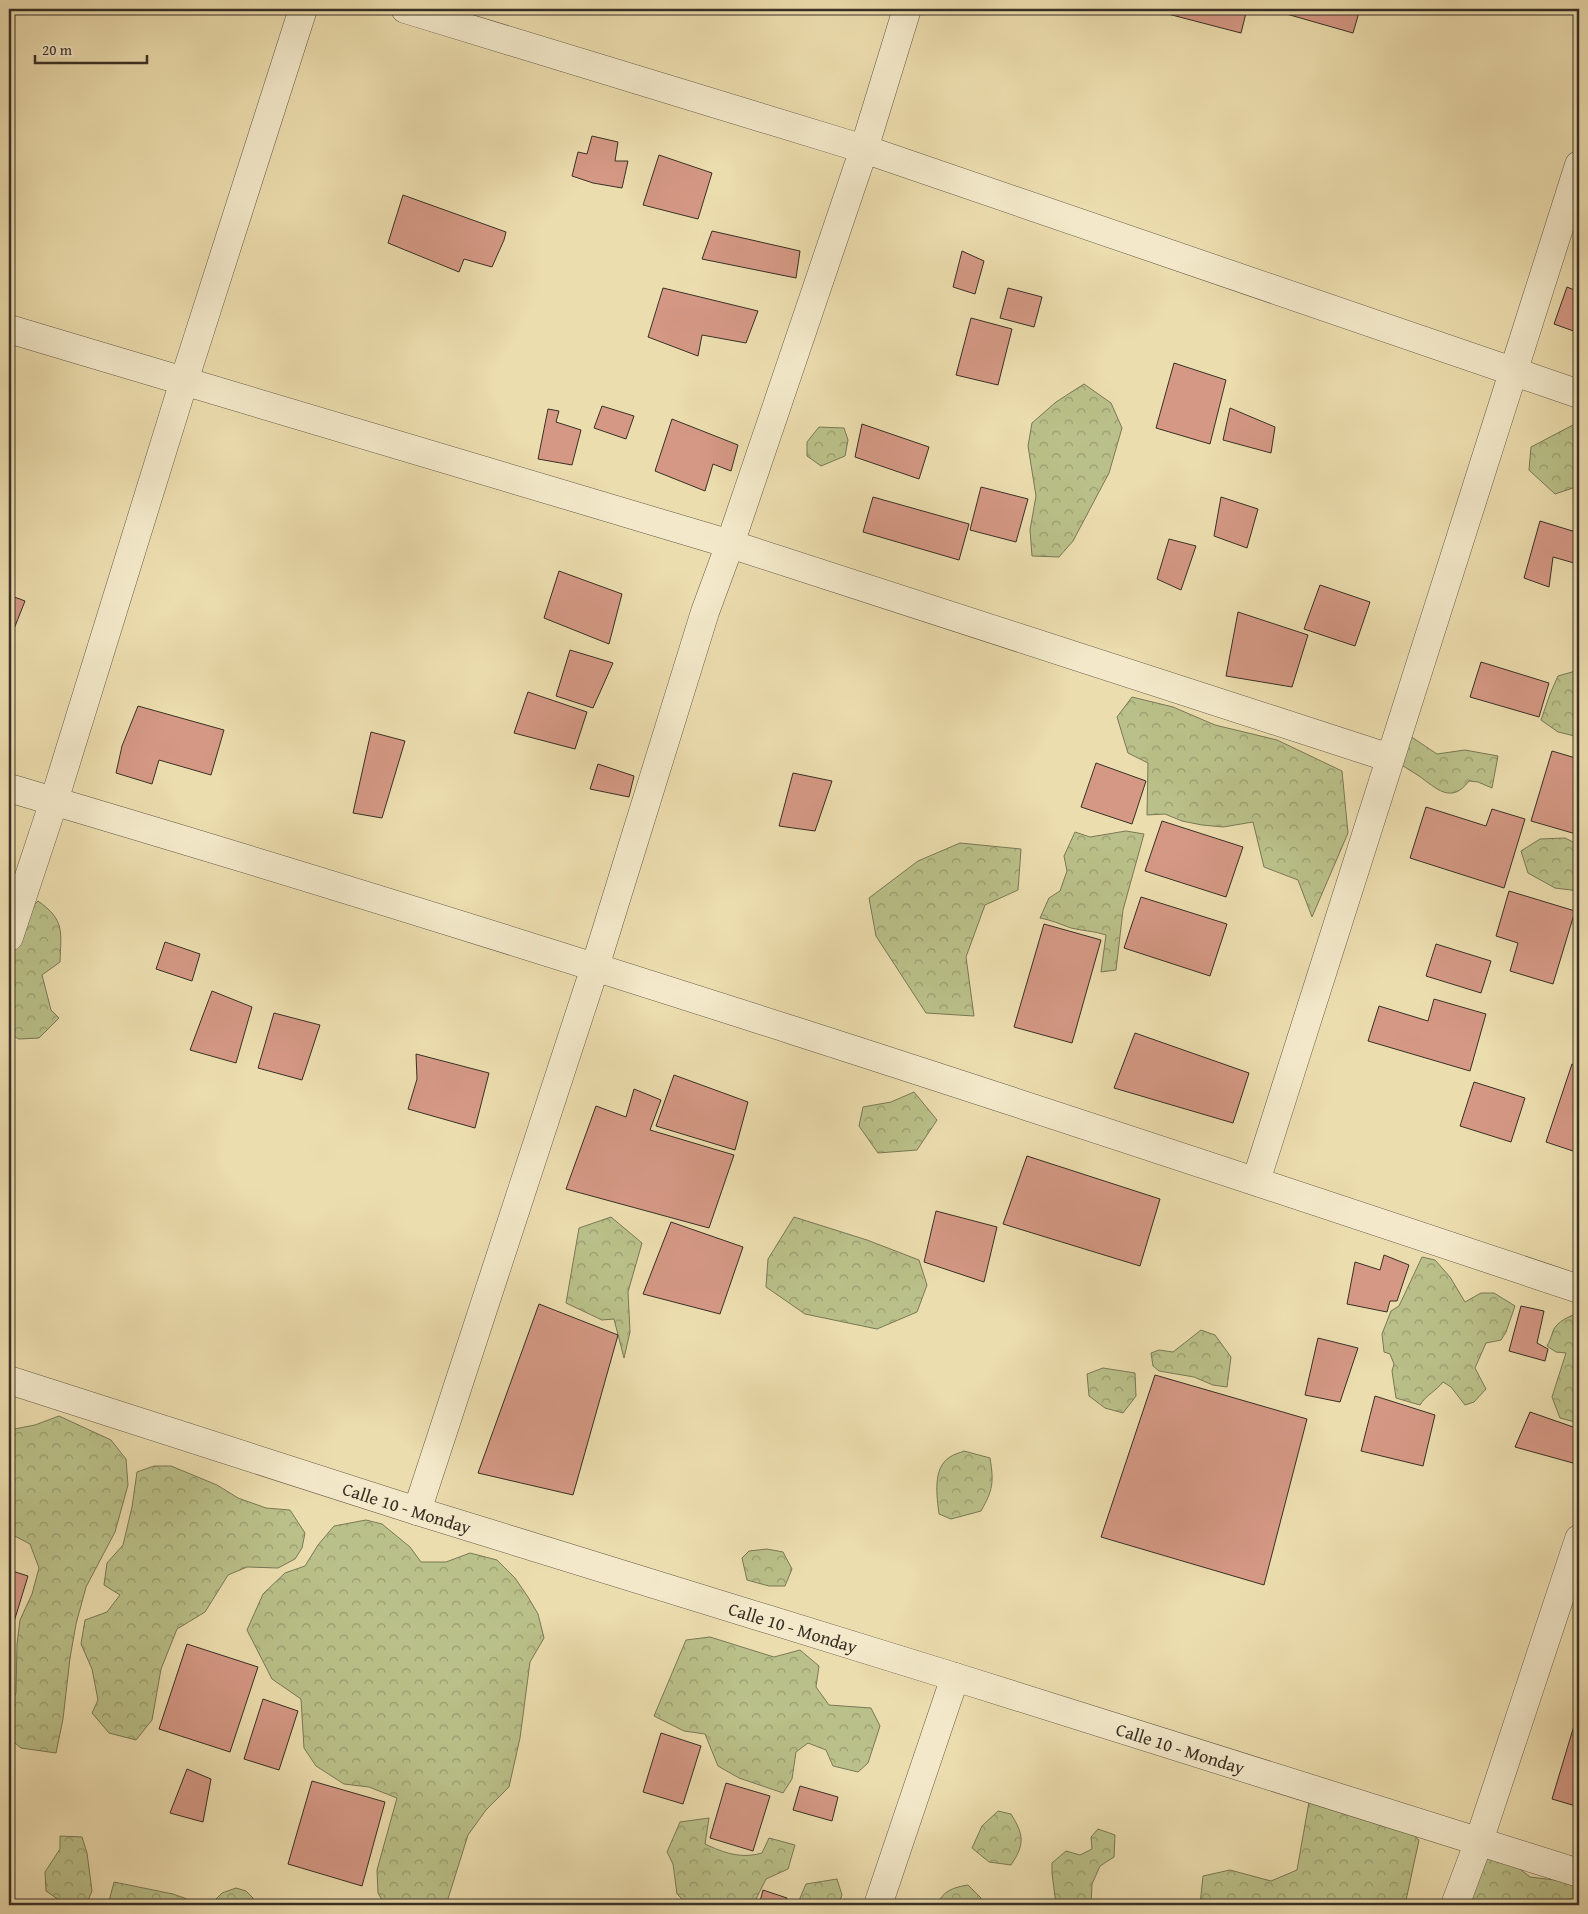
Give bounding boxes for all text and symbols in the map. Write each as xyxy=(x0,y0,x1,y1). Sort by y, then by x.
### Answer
scale bar xyxy=(35,32,148,64)
text: 20 m xyxy=(42,39,73,60)
street label: Calle 10 - Monday xyxy=(339,1475,475,1540)
street label: Calle 10 - Monday xyxy=(725,1594,861,1660)
street label: Calle 10 - Monday xyxy=(1113,1715,1248,1781)

